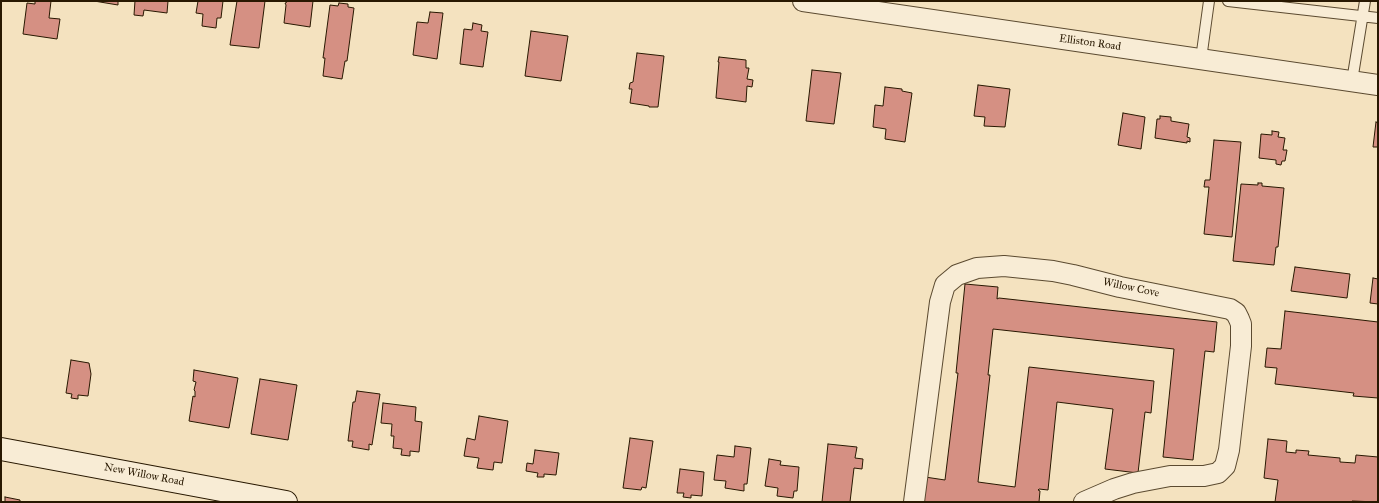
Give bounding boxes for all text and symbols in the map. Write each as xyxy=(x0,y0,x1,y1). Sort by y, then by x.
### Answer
street label: Elliston Road xyxy=(1058,32,1122,54)
street label: Willow Cove xyxy=(1102,276,1160,300)
street label: New Willow Road xyxy=(103,461,185,489)

